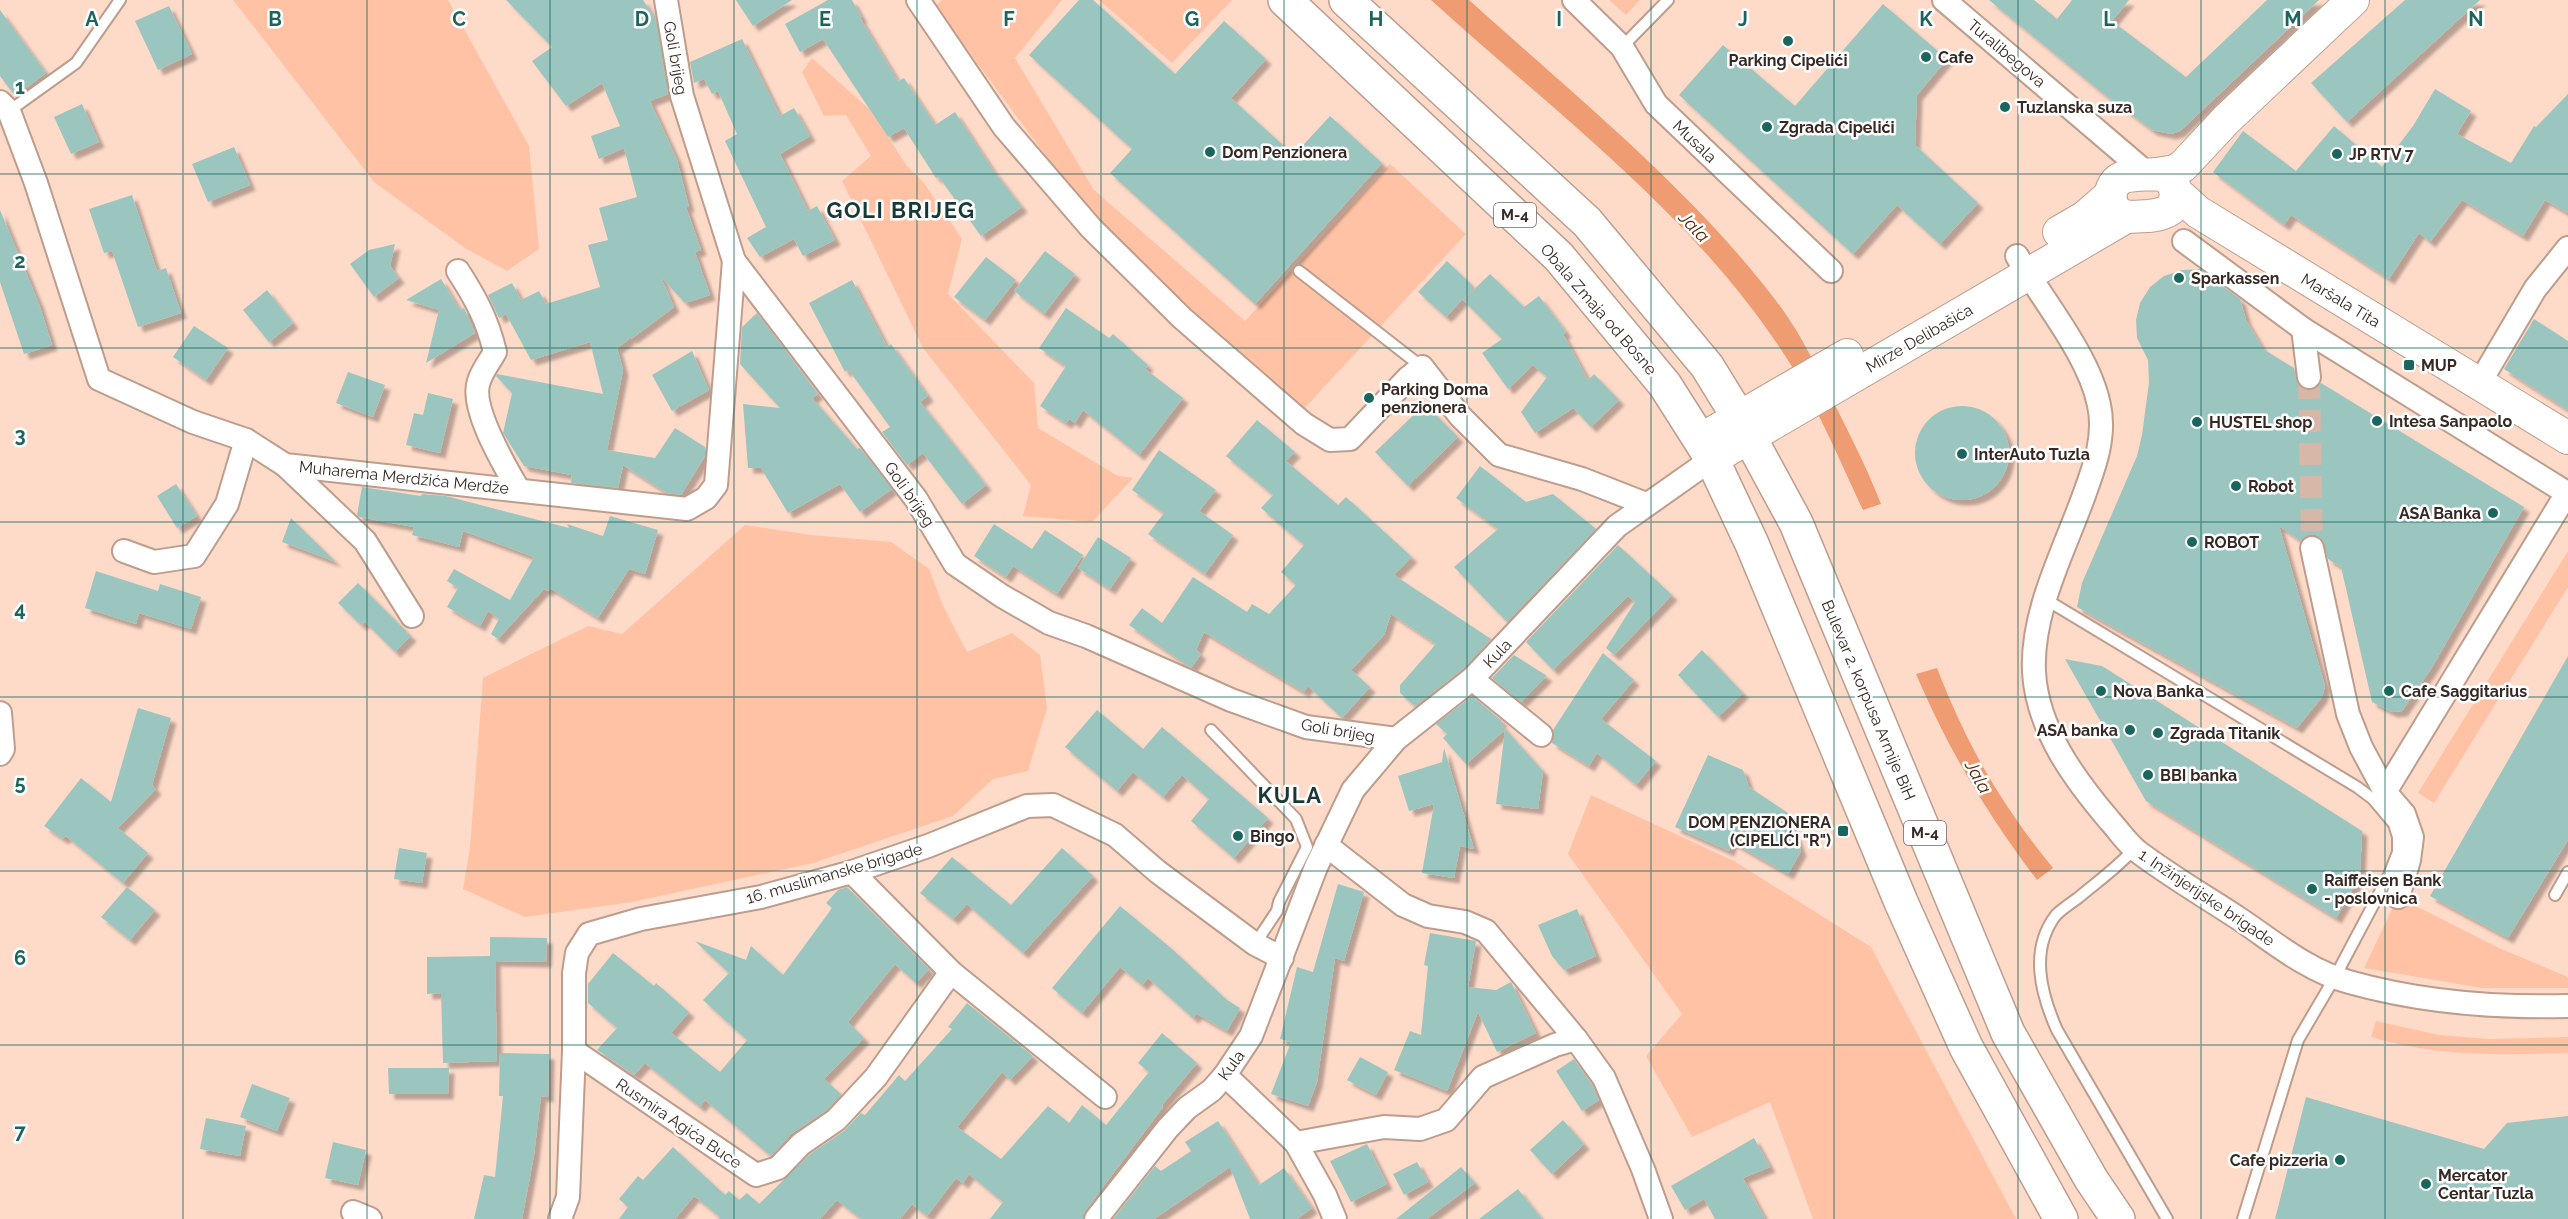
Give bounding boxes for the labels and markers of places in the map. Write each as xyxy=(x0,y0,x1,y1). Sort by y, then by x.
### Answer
marker: Parking Cipelići xyxy=(1781,34,1795,48)
place label: Cafe xyxy=(1938,48,1974,67)
marker: Cafe xyxy=(1919,50,1933,64)
place label: Parking Cipelići xyxy=(1729,51,1847,70)
place label: Tuzlanska suza xyxy=(2017,98,2132,117)
marker: Tuzlanska suza xyxy=(1998,100,2012,114)
place label: Zgrada Cipelići xyxy=(1779,118,1895,137)
marker: Zgrada Cipelići xyxy=(1760,120,1774,134)
place label: Dom Penzionera xyxy=(1222,143,1347,162)
marker: Dom Penzionera xyxy=(1203,145,1217,159)
place label: JP RTV 7 xyxy=(2349,145,2414,164)
marker: JP RTV 7 xyxy=(2330,147,2344,161)
place label: Sparkassen xyxy=(2191,269,2279,288)
marker: Sparkassen xyxy=(2172,271,2186,285)
place label: MUP xyxy=(2421,356,2457,375)
marker: MUP xyxy=(2402,358,2416,372)
place label: Parking Doma penzionera xyxy=(1381,380,1488,417)
marker: Parking Doma penzionera xyxy=(1362,391,1376,405)
place label: Intesa Sanpaolo xyxy=(2389,412,2512,431)
place label: HUSTEL shop xyxy=(2209,413,2312,432)
marker: Intesa Sanpaolo xyxy=(2370,414,2384,428)
marker: HUSTEL shop xyxy=(2190,415,2204,429)
place label: InterAuto Tuzla xyxy=(1974,445,2090,464)
marker: InterAuto Tuzla xyxy=(1955,447,1969,461)
place label: Robot xyxy=(2248,477,2294,496)
marker: Robot xyxy=(2229,479,2243,493)
place label: ASA Banka xyxy=(2399,504,2481,523)
marker: ASA Banka xyxy=(2486,506,2500,520)
place label: ROBOT xyxy=(2204,533,2259,552)
marker: ROBOT xyxy=(2185,535,2199,549)
place label: Nova Banka xyxy=(2113,682,2204,701)
place label: Cafe Saggitarius xyxy=(2401,682,2527,701)
marker: Nova Banka xyxy=(2094,684,2108,698)
marker: Cafe Saggitarius xyxy=(2382,684,2396,698)
place label: ASA banka xyxy=(2037,721,2118,740)
marker: ASA banka xyxy=(2123,723,2137,737)
place label: Zgrada Titanik xyxy=(2170,724,2280,743)
marker: Zgrada Titanik xyxy=(2151,726,2165,740)
place label: BBI banka xyxy=(2160,766,2237,785)
marker: BBI banka xyxy=(2141,768,2155,782)
place label: DOM PENZIONERA (CIPELIĆI "R") xyxy=(1688,813,1831,850)
marker: DOM PENZIONERA (CIPELIĆI "R") xyxy=(1836,824,1850,838)
place label: Bingo xyxy=(1250,827,1295,846)
marker: Bingo xyxy=(1231,829,1245,843)
place label: Raiffeisen Bank - poslovnica xyxy=(2324,871,2441,908)
marker: Raiffeisen Bank - poslovnica xyxy=(2305,882,2319,896)
place label: Cafe pizzeria xyxy=(2230,1151,2328,1170)
marker: Cafe pizzeria xyxy=(2333,1153,2347,1167)
place label: Mercator Centar Tuzla xyxy=(2438,1166,2534,1203)
marker: Mercator Centar Tuzla xyxy=(2419,1177,2433,1191)

